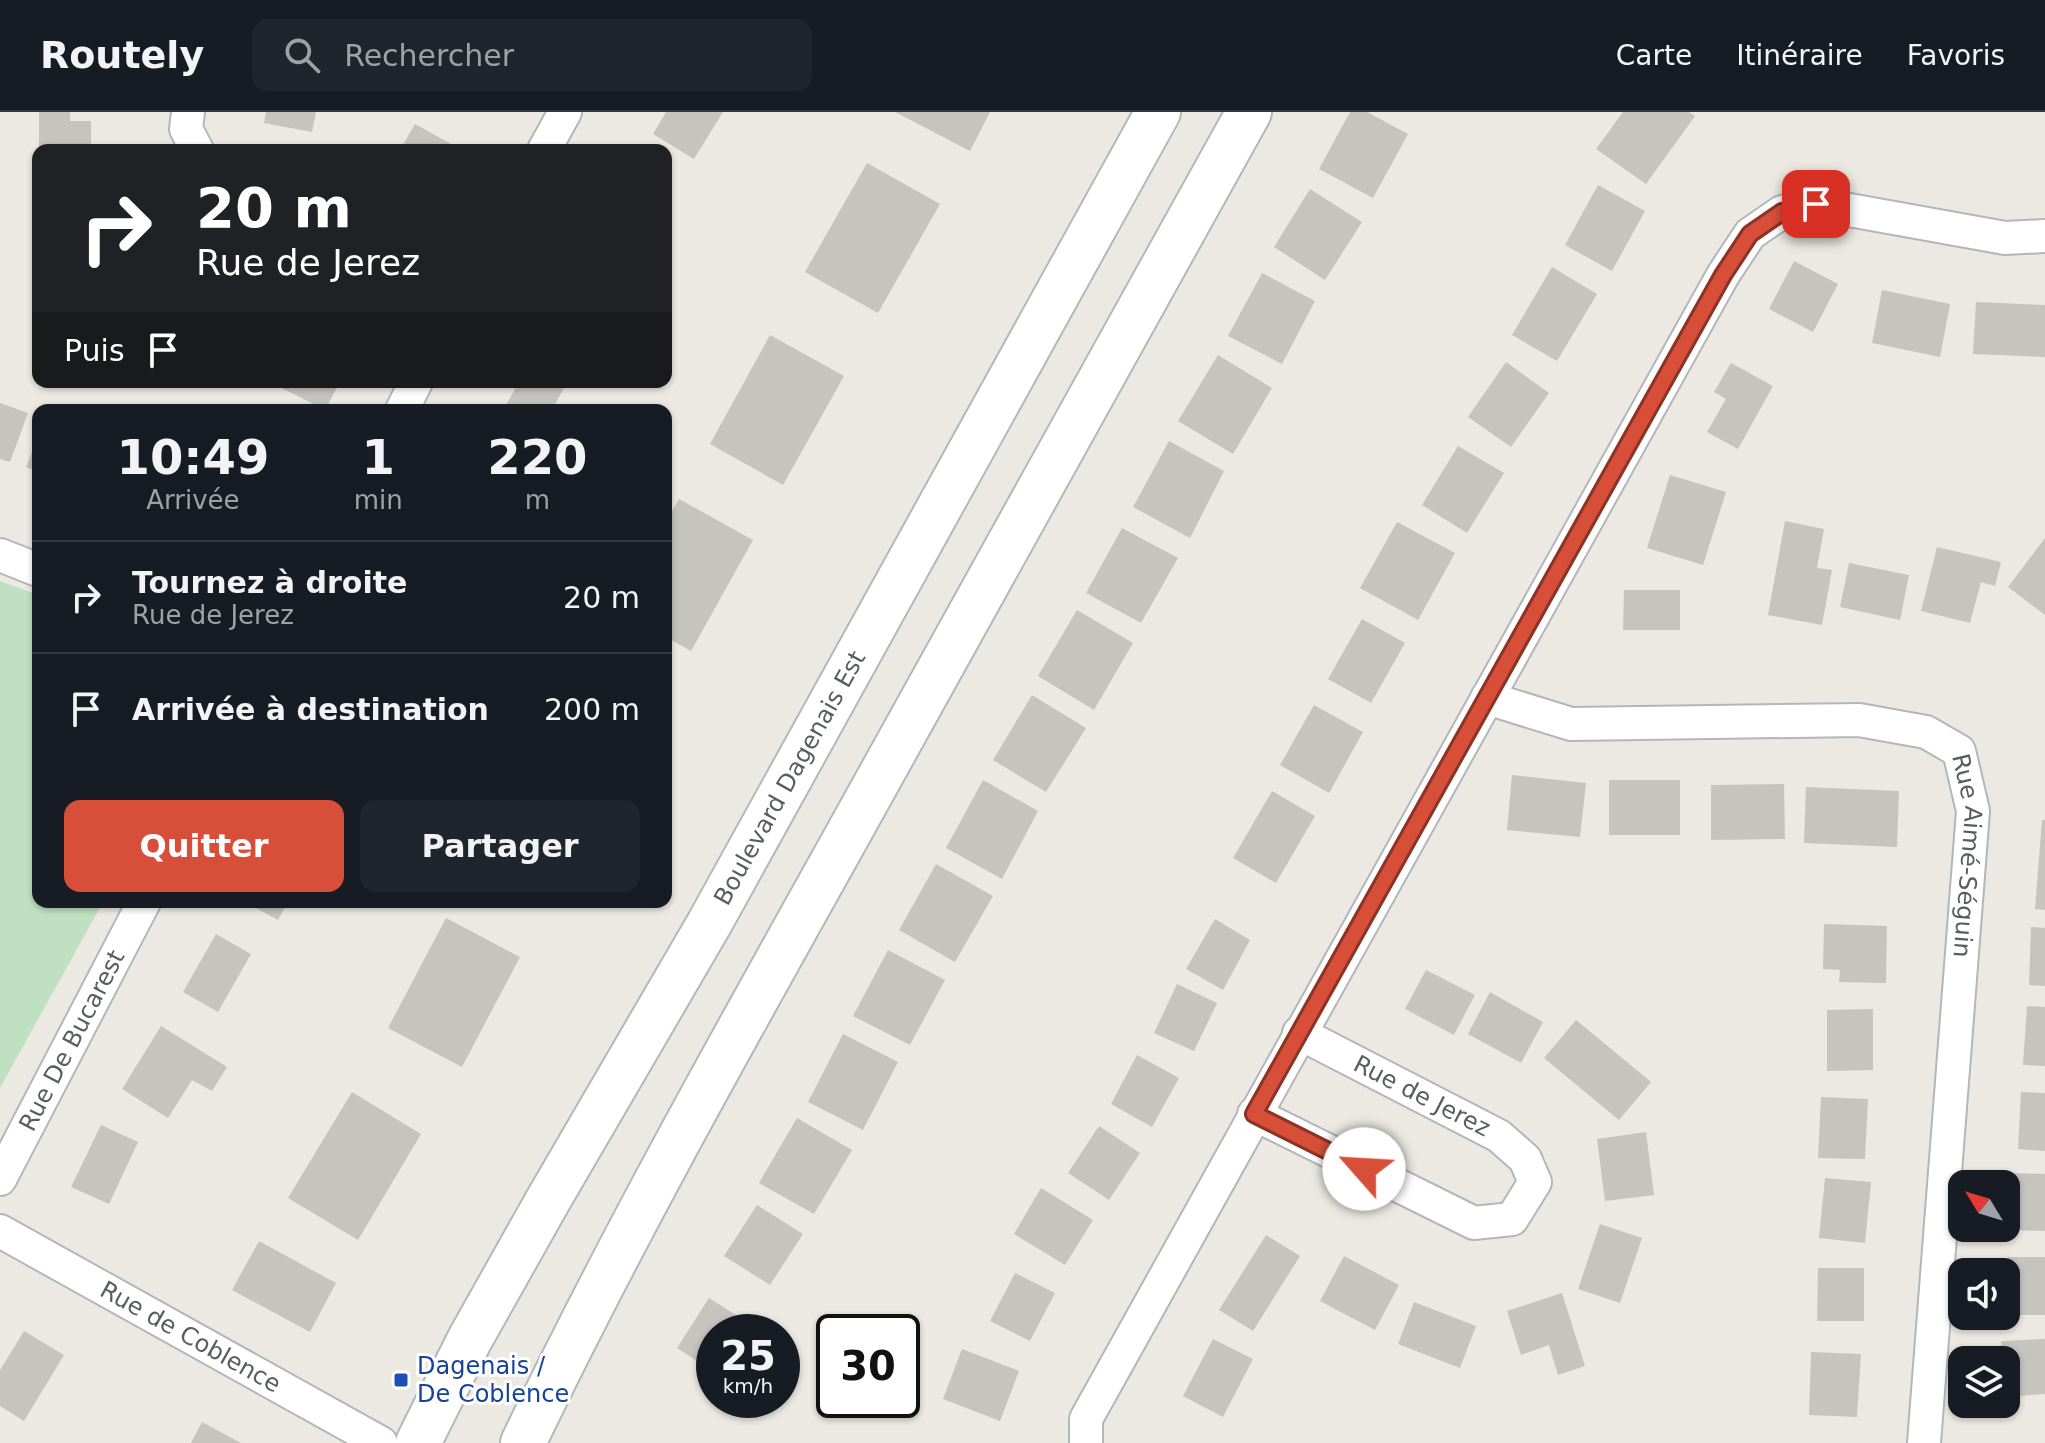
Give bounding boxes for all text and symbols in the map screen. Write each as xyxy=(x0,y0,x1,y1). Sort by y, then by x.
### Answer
search box xyxy=(252,19,812,91)
text: Routely xyxy=(40,33,204,77)
icon: search xyxy=(280,33,324,77)
text: Rechercher xyxy=(344,38,514,73)
text: Carte xyxy=(1616,39,1692,72)
text: Itinéraire xyxy=(1736,39,1863,72)
text: Favoris xyxy=(1907,39,2005,72)
pin xyxy=(1782,170,1850,238)
text: 20 m xyxy=(196,175,352,240)
icon: right xyxy=(64,176,168,280)
icon: arrive xyxy=(1794,182,1838,226)
text: Rue de Jerez xyxy=(196,242,420,283)
icon: arrive xyxy=(141,328,185,372)
text: Puis xyxy=(64,333,125,368)
text: 10:49 xyxy=(116,429,269,485)
text: 1 xyxy=(362,429,395,485)
text: 220 xyxy=(487,429,587,485)
text: Arrivée xyxy=(146,485,240,515)
text: min xyxy=(354,485,403,515)
text: m xyxy=(525,485,550,515)
text: Tournez à droite xyxy=(132,565,407,600)
icon: right xyxy=(64,575,108,619)
text: 20 m xyxy=(563,580,640,615)
text: Rue de Jerez xyxy=(132,600,294,630)
street label: Boulevard Dagenais Est xyxy=(708,646,871,910)
icon: arrive xyxy=(64,687,108,731)
text: Arrivée à destination xyxy=(132,692,489,727)
text: 200 m xyxy=(544,692,640,727)
street label: Rue Aimé-Séguin xyxy=(1946,751,1987,959)
button: Quitter xyxy=(64,800,344,892)
button: Partager xyxy=(360,800,640,892)
street label: Rue De Bucarest xyxy=(13,945,130,1136)
street label: Rue de Jerez xyxy=(1349,1050,1495,1142)
position arrow xyxy=(1322,1127,1406,1211)
north arrow xyxy=(1948,1170,2020,1242)
map controls xyxy=(1948,1170,2020,1418)
button: sound xyxy=(1948,1258,2020,1330)
street label: Rue de Coblence xyxy=(95,1276,286,1398)
speed limit sign: 30 xyxy=(816,1314,920,1418)
text: 25 xyxy=(720,1333,776,1379)
button: layers xyxy=(1948,1346,2020,1418)
place label: Dagenais / De Coblence xyxy=(417,1352,569,1408)
marker: Dagenais / De Coblence xyxy=(392,1371,410,1389)
text: km/h xyxy=(723,1374,773,1398)

